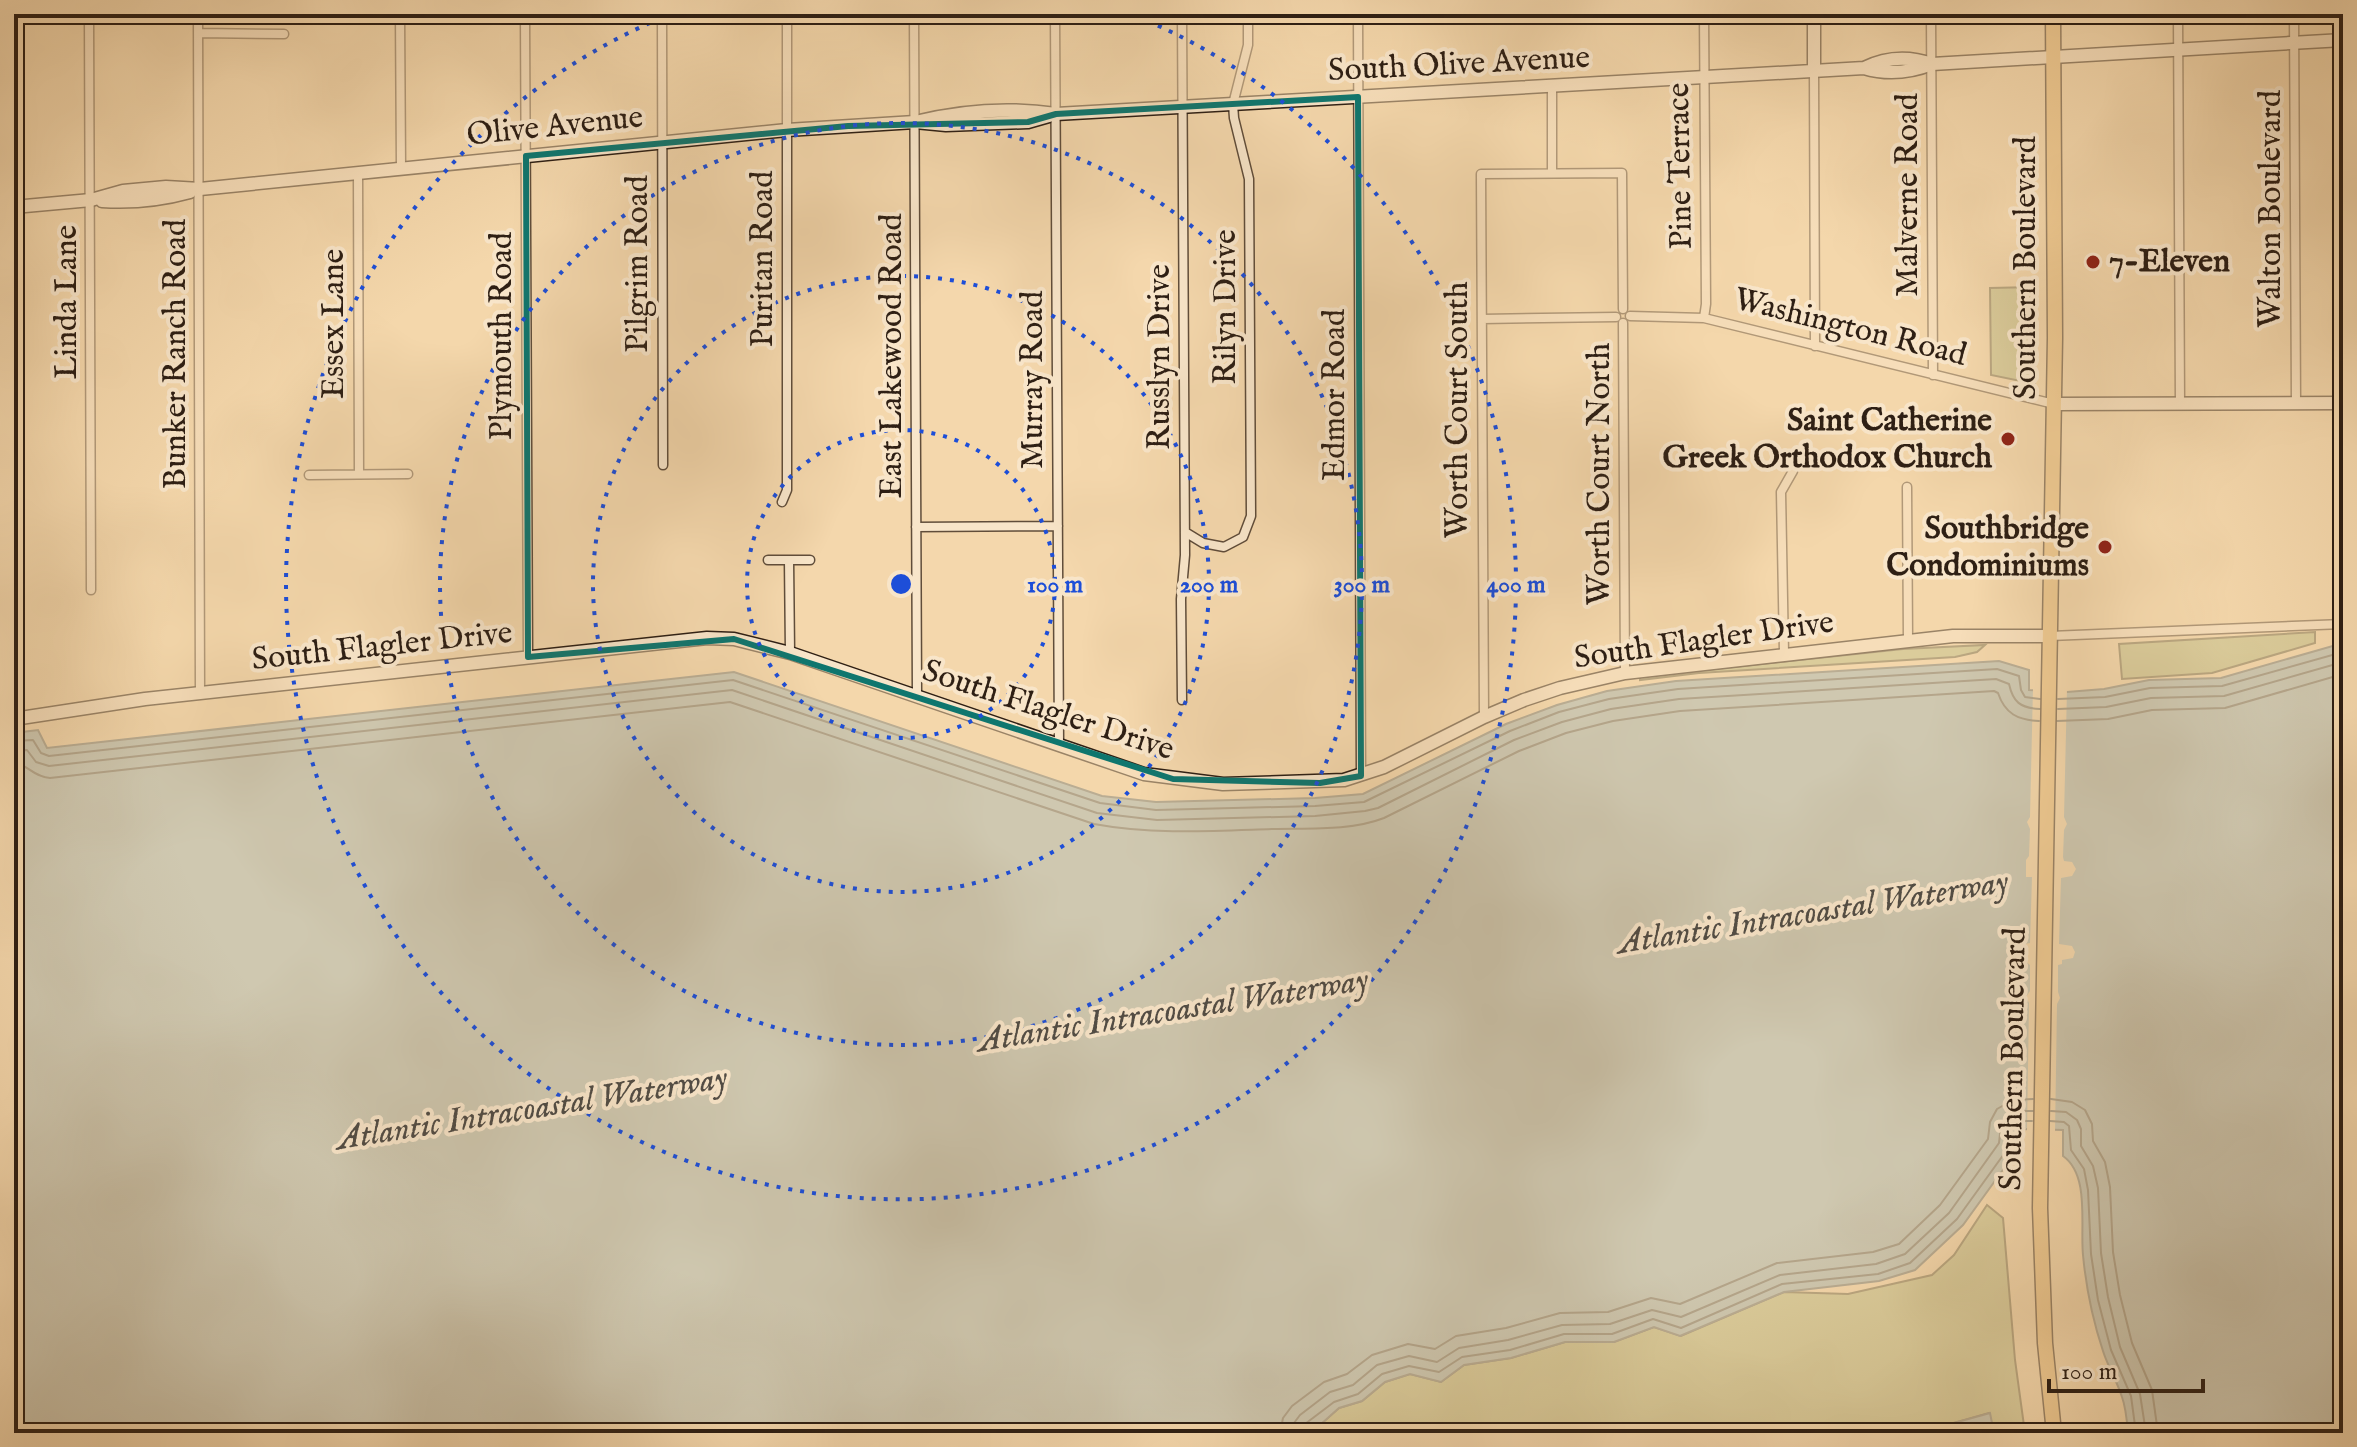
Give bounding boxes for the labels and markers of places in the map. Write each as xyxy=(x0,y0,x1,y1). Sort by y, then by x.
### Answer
place label: 7-Eleven xyxy=(2109,242,2230,283)
marker: 7-Eleven xyxy=(2084,253,2102,271)
place label: Saint Catherine Greek Orthodox Church xyxy=(1663,401,1993,479)
marker: Saint Catherine Greek Orthodox Church xyxy=(1999,430,2017,448)
place label: Southbridge Condominiums xyxy=(1886,509,2089,587)
marker: Southbridge Condominiums xyxy=(2096,538,2114,556)
centre of rings xyxy=(887,570,915,598)

